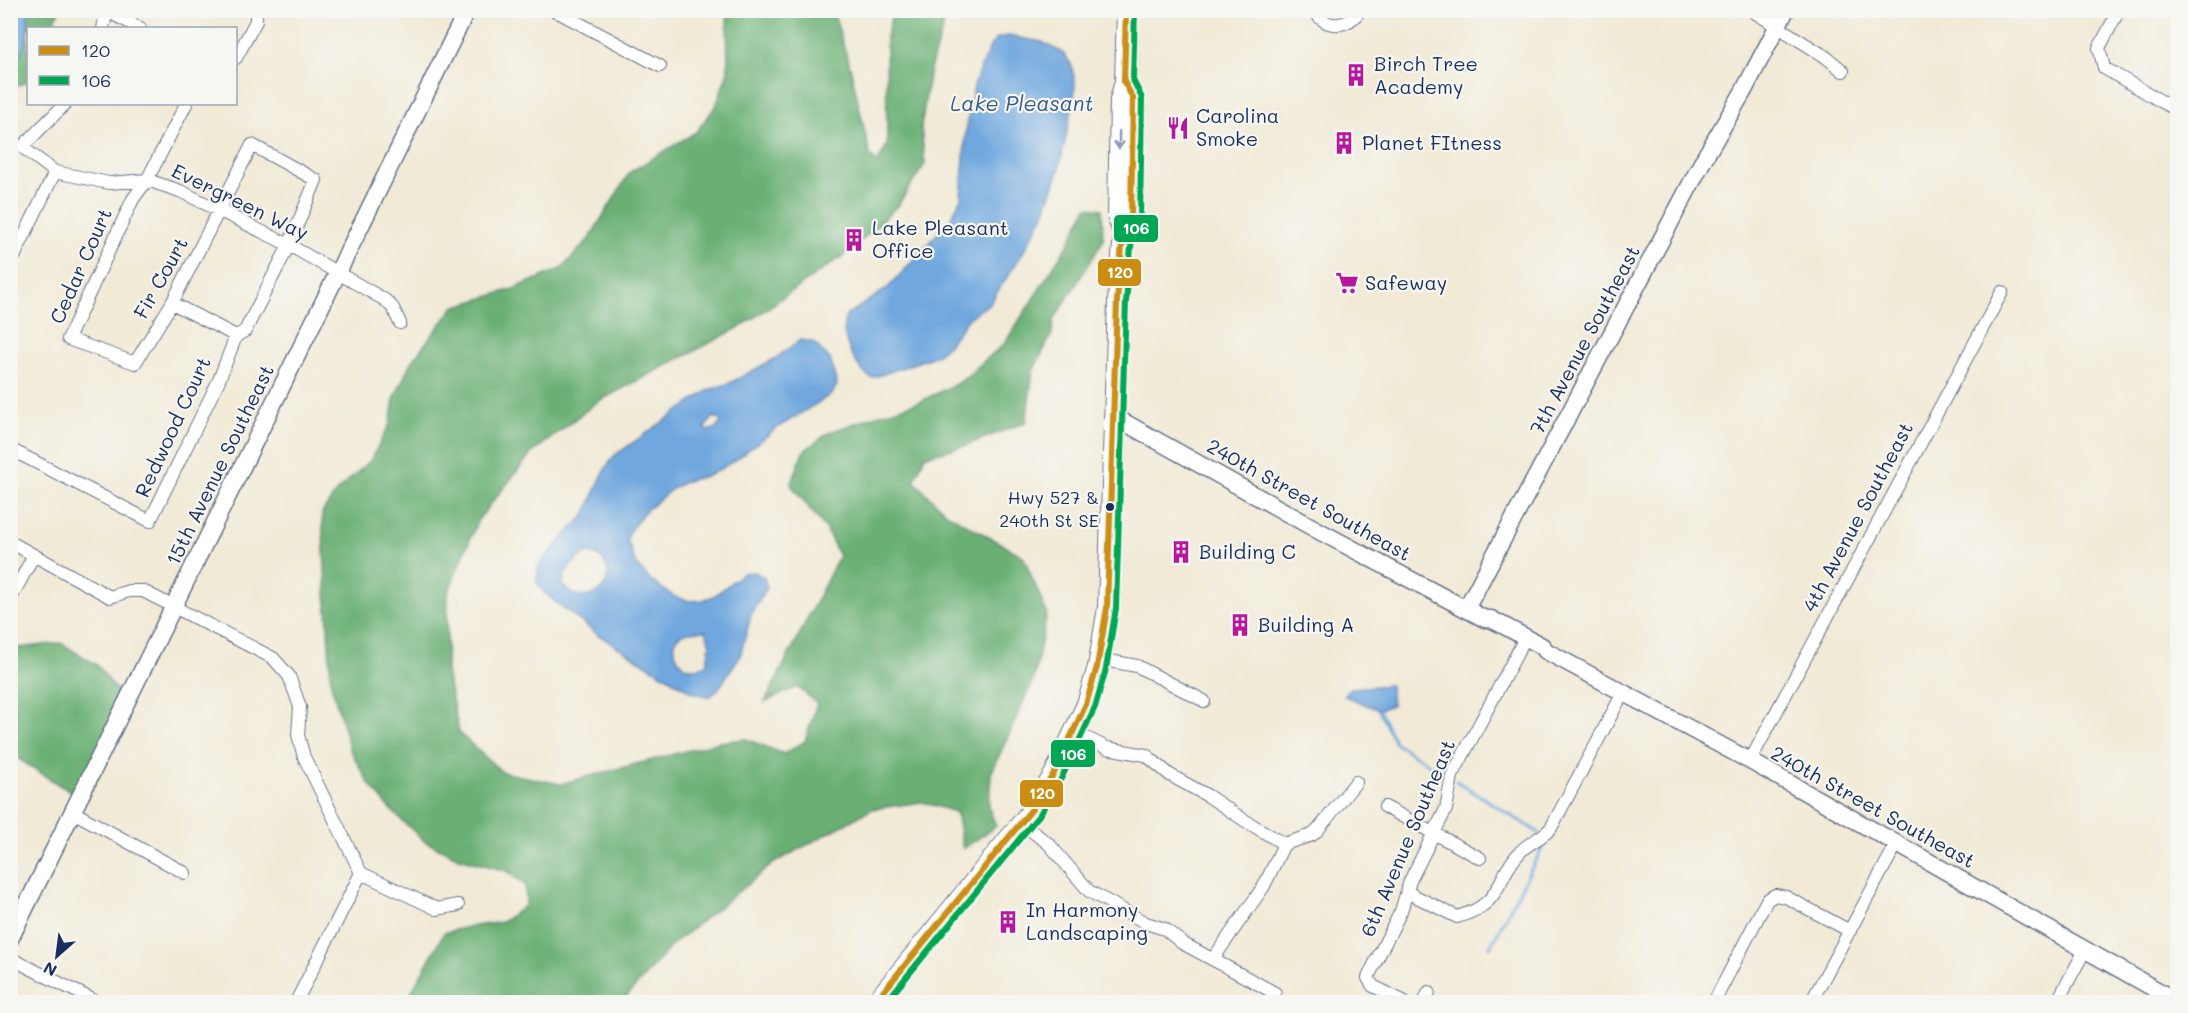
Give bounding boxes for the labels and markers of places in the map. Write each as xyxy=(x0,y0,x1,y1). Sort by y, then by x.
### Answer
place label: Birch Tree Academy xyxy=(1374,50,1478,99)
building icon: Birch Tree Academy xyxy=(1343,62,1369,88)
place label: Carolina Smoke xyxy=(1196,102,1279,151)
restaurant icon: Carolina Smoke xyxy=(1165,115,1191,141)
place label: Planet FItness xyxy=(1362,129,1502,155)
building icon: Planet FItness xyxy=(1331,130,1357,156)
place label: Lake Pleasant Office xyxy=(872,214,1009,263)
building icon: Lake Pleasant Office xyxy=(841,227,867,253)
place label: Safeway xyxy=(1365,269,1447,295)
supermarket icon: Safeway xyxy=(1334,270,1360,296)
place label: Hwy 527 & 240th St SE xyxy=(999,485,1099,532)
marker: Hwy 527 & 240th St SE xyxy=(1104,501,1116,513)
place label: Building C xyxy=(1199,538,1296,564)
building icon: Building C xyxy=(1168,539,1194,565)
place label: Building A xyxy=(1258,611,1354,637)
building icon: Building A xyxy=(1227,612,1253,638)
place label: In Harmony Landscaping xyxy=(1026,896,1148,945)
building icon: In Harmony Landscaping xyxy=(995,909,1021,935)

